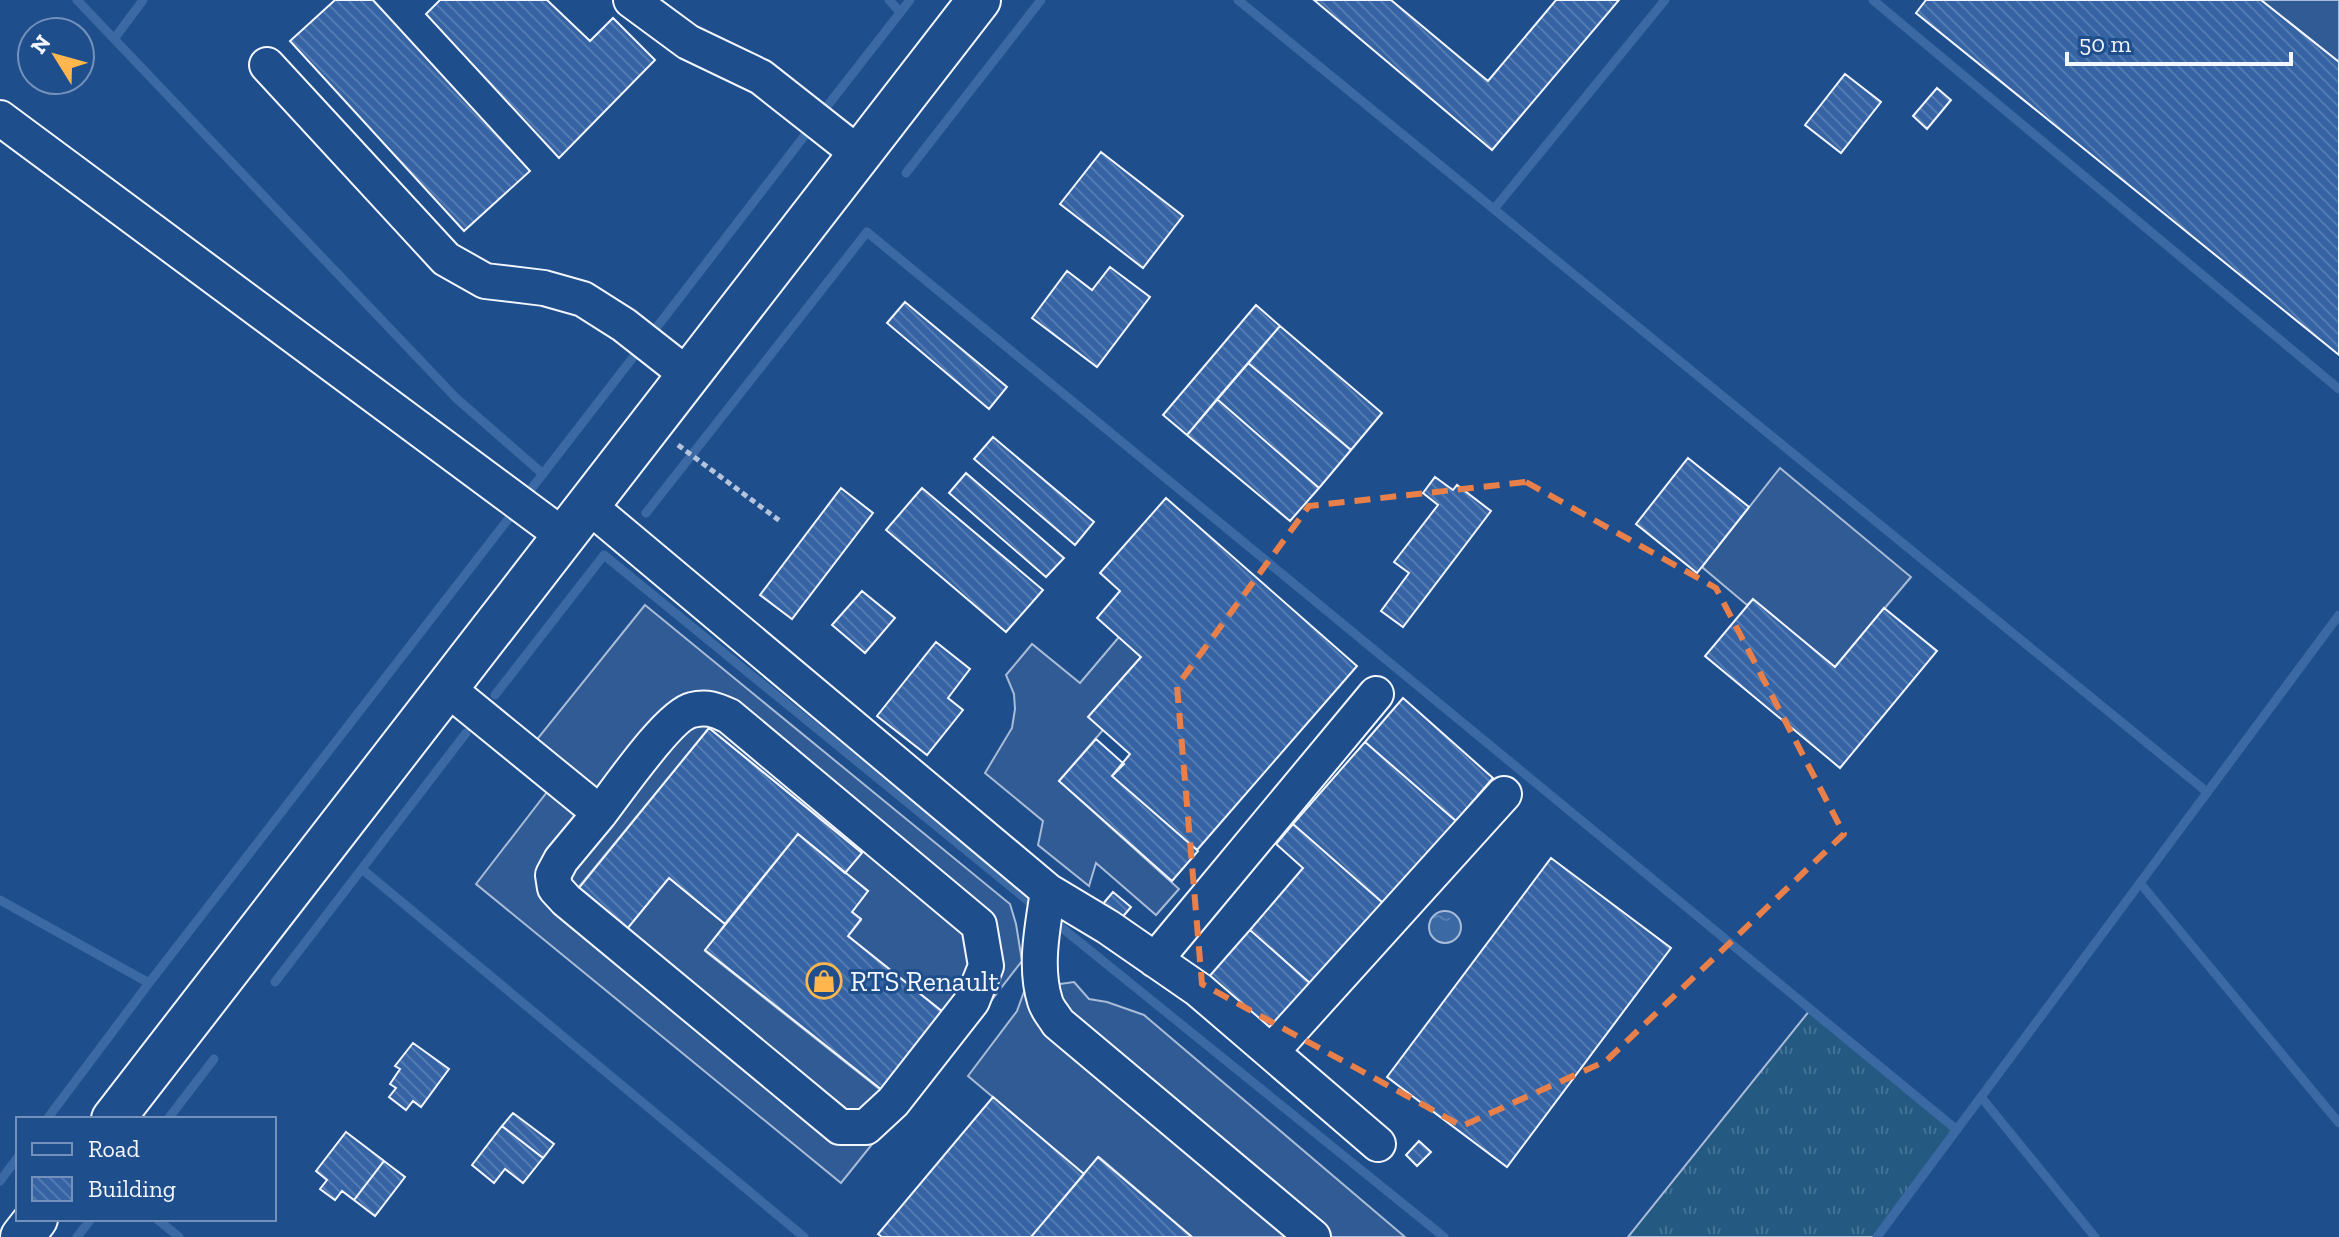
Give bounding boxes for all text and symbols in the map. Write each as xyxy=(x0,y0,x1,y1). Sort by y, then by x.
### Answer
north arrow xyxy=(16,16,96,96)
scale bar xyxy=(2067,16,2291,66)
text: N xyxy=(25,29,56,59)
text: 50 m xyxy=(2079,29,2132,58)
shop icon: RTS Renault xyxy=(805,962,843,1000)
place label: RTS Renault xyxy=(850,965,1000,998)
legend xyxy=(16,1117,276,1221)
text: Road xyxy=(88,1134,140,1163)
text: Building xyxy=(88,1174,176,1203)

